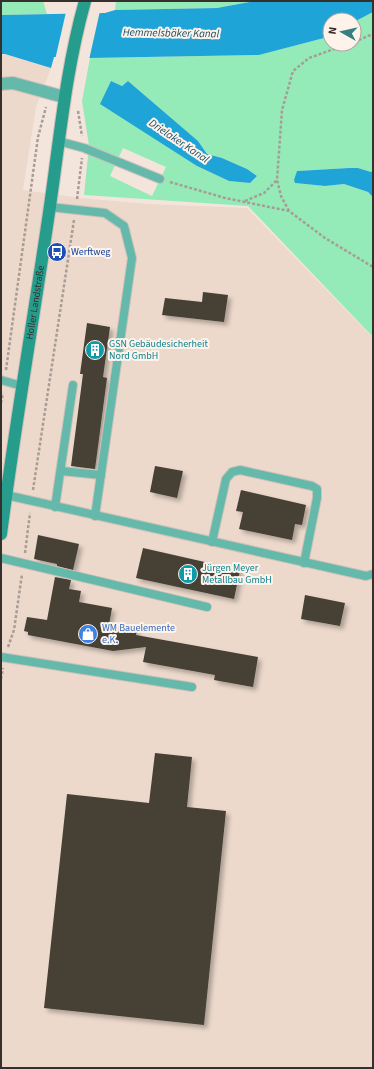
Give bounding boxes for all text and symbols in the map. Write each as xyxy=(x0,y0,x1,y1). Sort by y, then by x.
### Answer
north arrow xyxy=(322,12,362,52)
water label: Hemmelsbäker Kanal xyxy=(123,25,220,41)
text: N xyxy=(325,26,341,35)
water label: Drielaker Kanal xyxy=(146,115,212,167)
bus stop icon: Werftweg xyxy=(46,241,68,263)
place label: Werftweg xyxy=(71,245,110,259)
street label: Holler Landstraße xyxy=(23,265,48,341)
place label: GSN Gebäudesicherheit Nord GmbH xyxy=(109,337,208,363)
building icon: GSN Gebäudesicherheit Nord GmbH xyxy=(84,339,106,361)
place label: Jürgen Meyer Metallbau GmbH xyxy=(202,561,272,587)
building icon: Jürgen Meyer Metallbau GmbH xyxy=(177,563,199,585)
place label: WM Bauelemente e.K. xyxy=(102,621,175,647)
shop icon: WM Bauelemente e.K. xyxy=(77,623,99,645)

